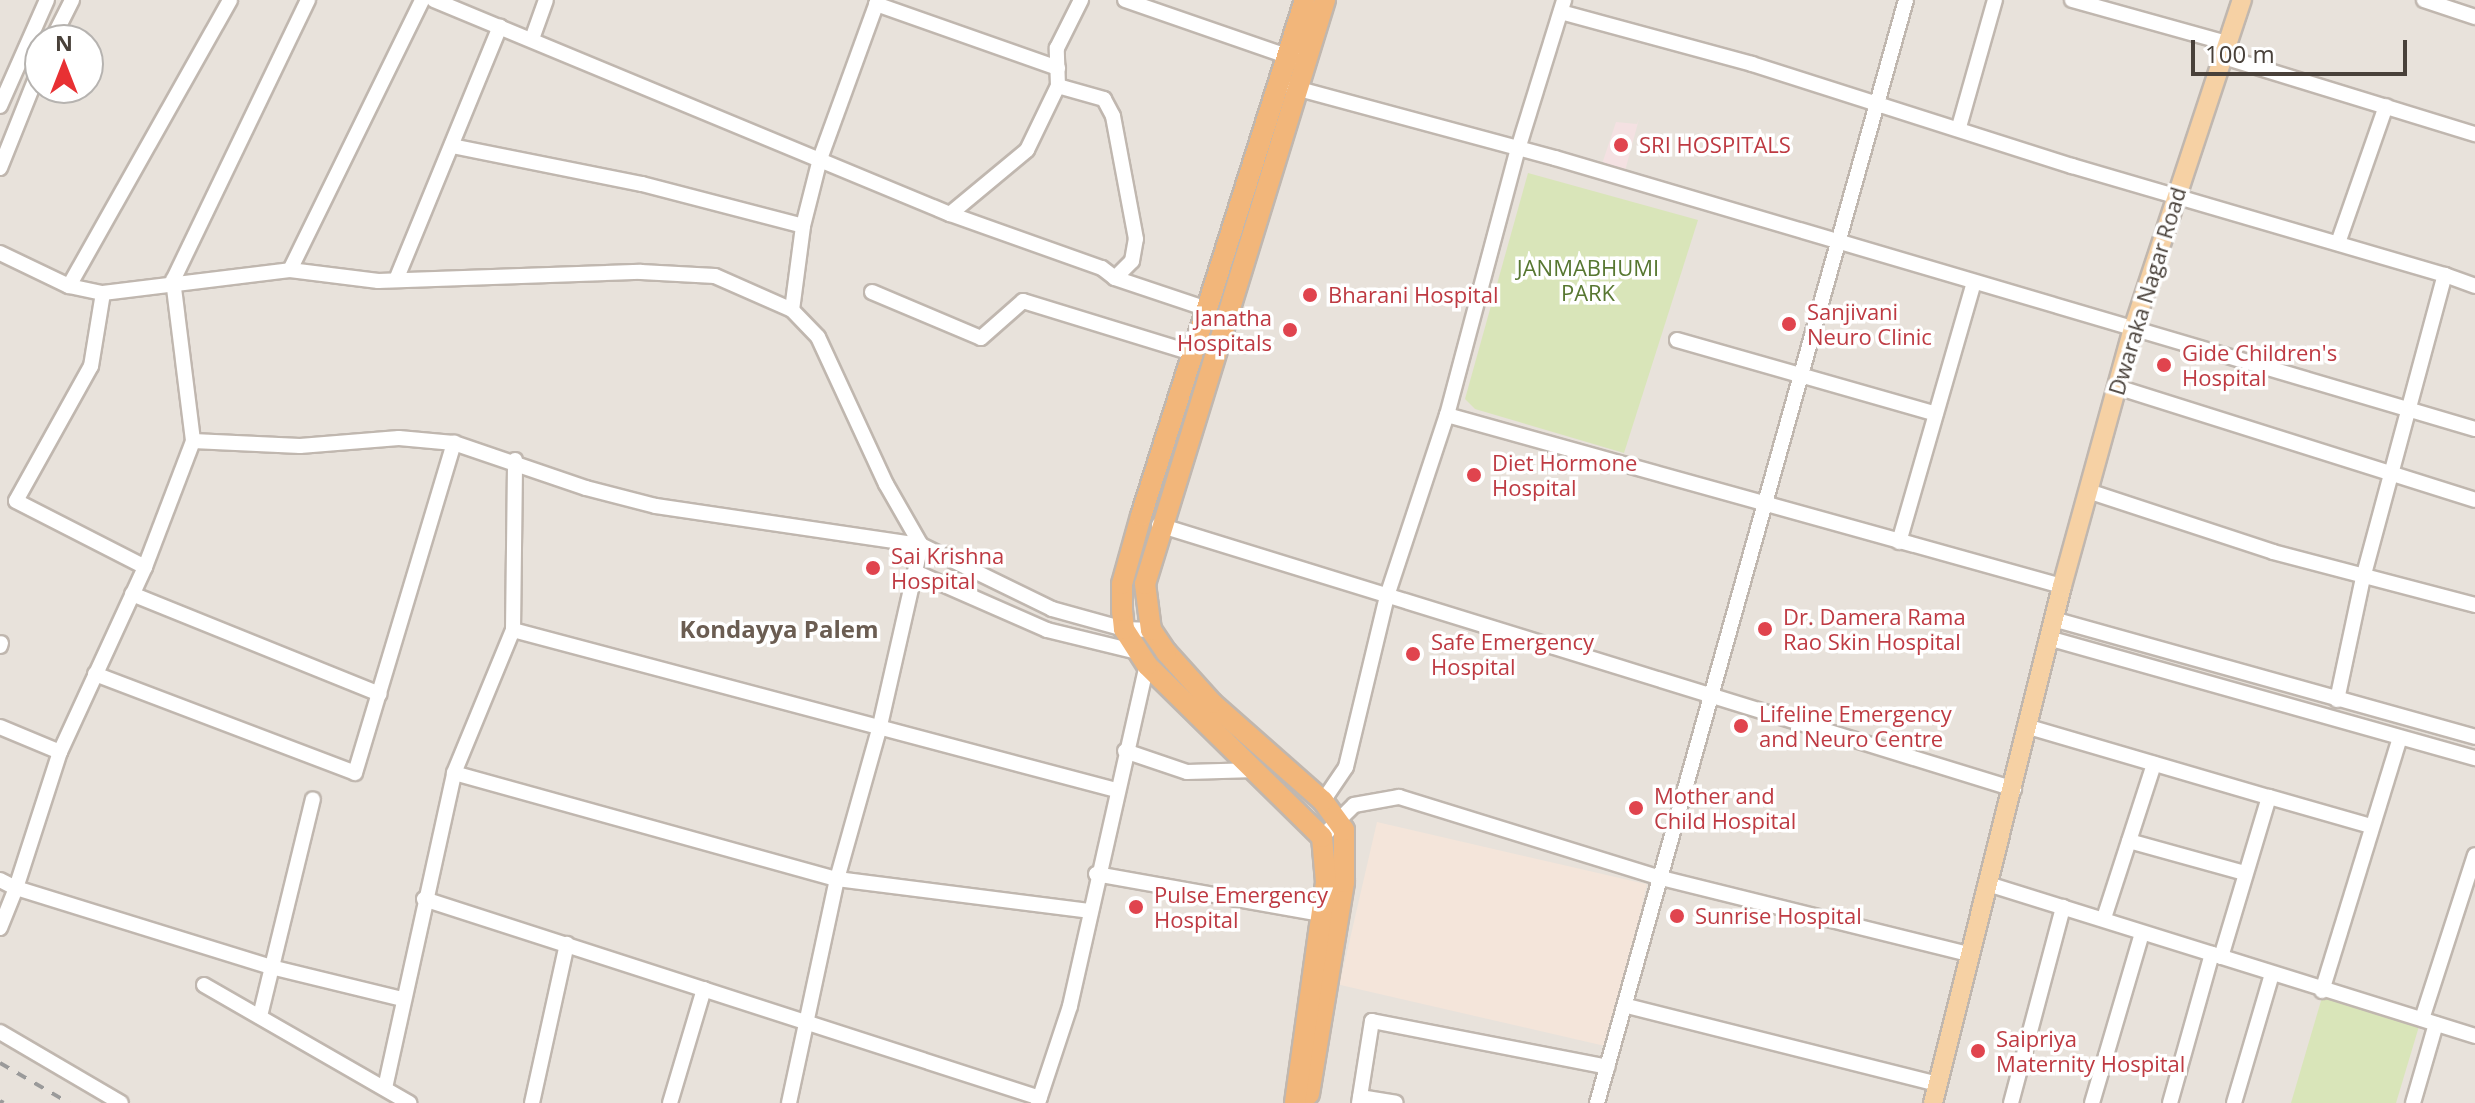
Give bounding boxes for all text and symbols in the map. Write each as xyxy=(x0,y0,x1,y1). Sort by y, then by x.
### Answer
north arrow xyxy=(24,24,104,104)
scale bar xyxy=(2195,24,2411,74)
text: N xyxy=(55,27,73,57)
text: 100 m xyxy=(2205,37,2275,70)
place label: SRI HOSPITALS xyxy=(1639,132,1791,158)
marker: SRI HOSPITALS xyxy=(1610,134,1632,156)
street label: Dwaraka Nagar Road xyxy=(2103,184,2191,398)
park label: JANMABHUMI PARK xyxy=(1517,254,1659,306)
place label: Bharani Hospital xyxy=(1328,282,1498,308)
marker: Bharani Hospital xyxy=(1299,284,1321,306)
place label: Sanjivani Neuro Clinic xyxy=(1807,298,1932,350)
place label: Janatha Hospitals xyxy=(1177,304,1272,356)
marker: Sanjivani Neuro Clinic xyxy=(1778,313,1800,335)
marker: Janatha Hospitals xyxy=(1279,319,1301,341)
place label: Gide Children's Hospital xyxy=(2182,339,2337,390)
marker: Gide Children's Hospital xyxy=(2153,354,2175,376)
place label: Diet Hormone Hospital xyxy=(1492,449,1637,500)
marker: Diet Hormone Hospital xyxy=(1463,464,1485,486)
place label: Sai Krishna Hospital xyxy=(891,542,1004,594)
marker: Sai Krishna Hospital xyxy=(862,557,884,579)
place label: Dr. Damera Rama Rao Skin Hospital xyxy=(1783,603,1966,654)
district label: Kondayya Palem xyxy=(680,615,878,643)
marker: Dr. Damera Rama Rao Skin Hospital xyxy=(1754,618,1776,640)
place label: Safe Emergency Hospital xyxy=(1431,628,1594,680)
marker: Safe Emergency Hospital xyxy=(1402,643,1424,665)
place label: Lifeline Emergency and Neuro Centre xyxy=(1759,700,1952,752)
marker: Lifeline Emergency and Neuro Centre xyxy=(1730,715,1752,737)
place label: Mother and Child Hospital xyxy=(1654,782,1796,834)
marker: Mother and Child Hospital xyxy=(1625,797,1647,819)
place label: Pulse Emergency Hospital xyxy=(1154,881,1328,932)
marker: Pulse Emergency Hospital xyxy=(1125,896,1147,918)
place label: Sunrise Hospital xyxy=(1695,903,1862,929)
marker: Sunrise Hospital xyxy=(1666,905,1688,927)
place label: Saipriya Maternity Hospital xyxy=(1996,1025,2185,1076)
marker: Saipriya Maternity Hospital xyxy=(1967,1040,1989,1062)

